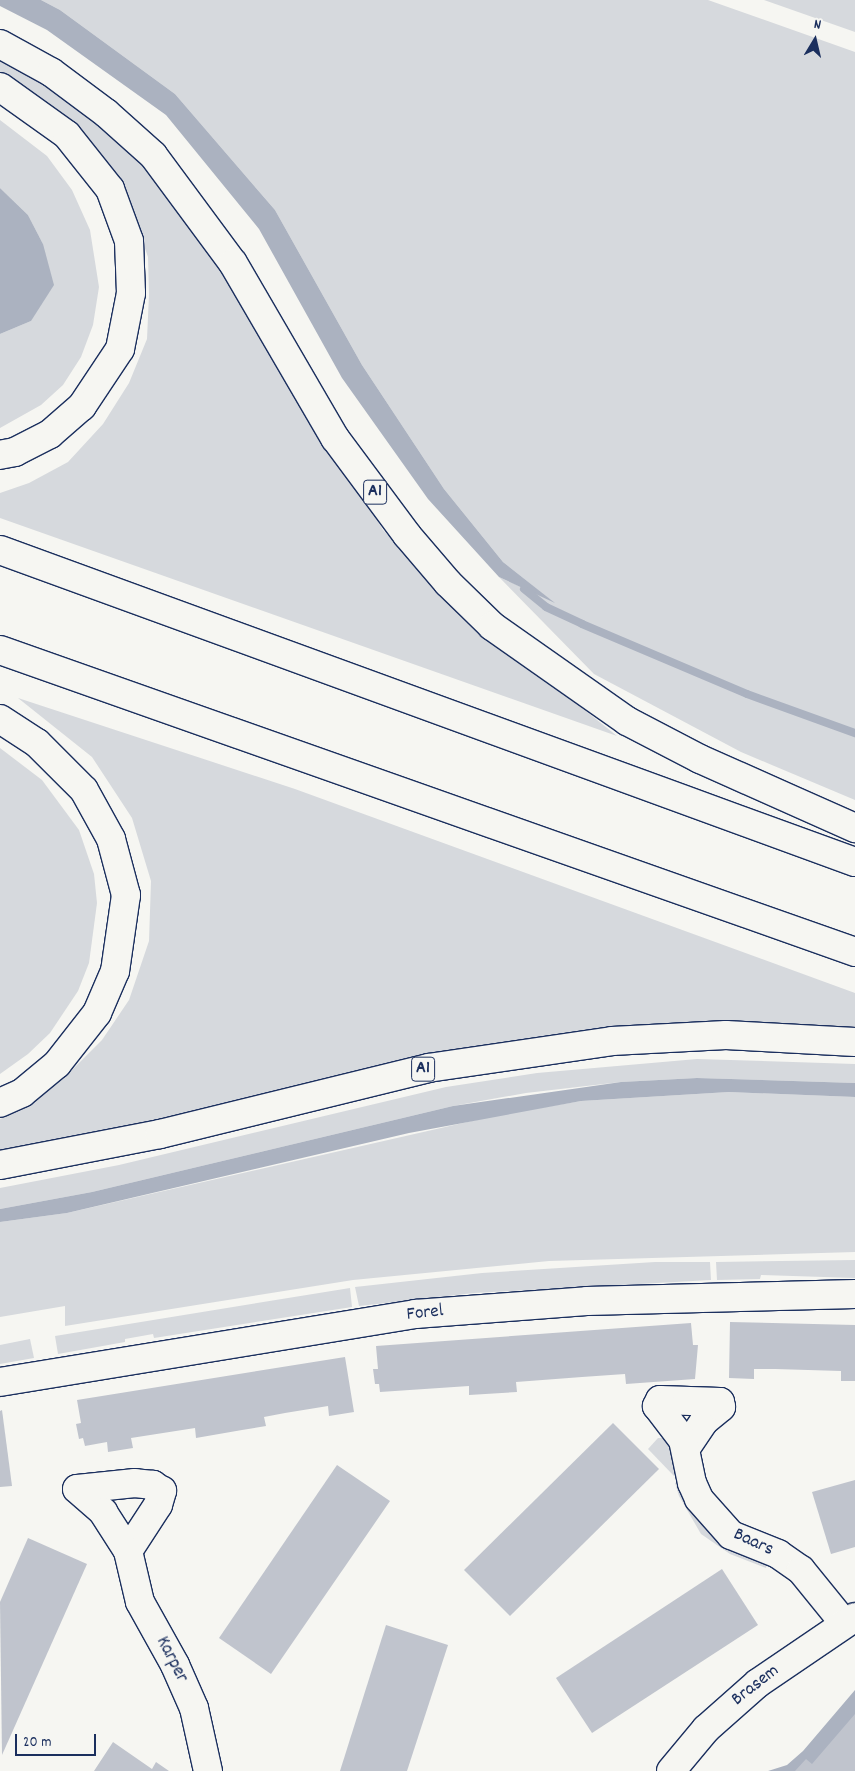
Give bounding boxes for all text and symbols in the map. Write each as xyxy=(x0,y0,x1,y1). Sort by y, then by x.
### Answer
north arrow xyxy=(790,15,840,65)
text: N xyxy=(812,15,822,36)
road number: A1 xyxy=(362,477,388,508)
road number: A1 xyxy=(410,1054,436,1084)
street label: Forel xyxy=(405,1301,445,1327)
street label: Baars xyxy=(729,1524,777,1562)
street label: Karper xyxy=(150,1633,192,1687)
street label: Brasem xyxy=(728,1660,784,1712)
scale bar xyxy=(18,1724,99,1756)
text: 20 m xyxy=(23,1732,51,1754)

